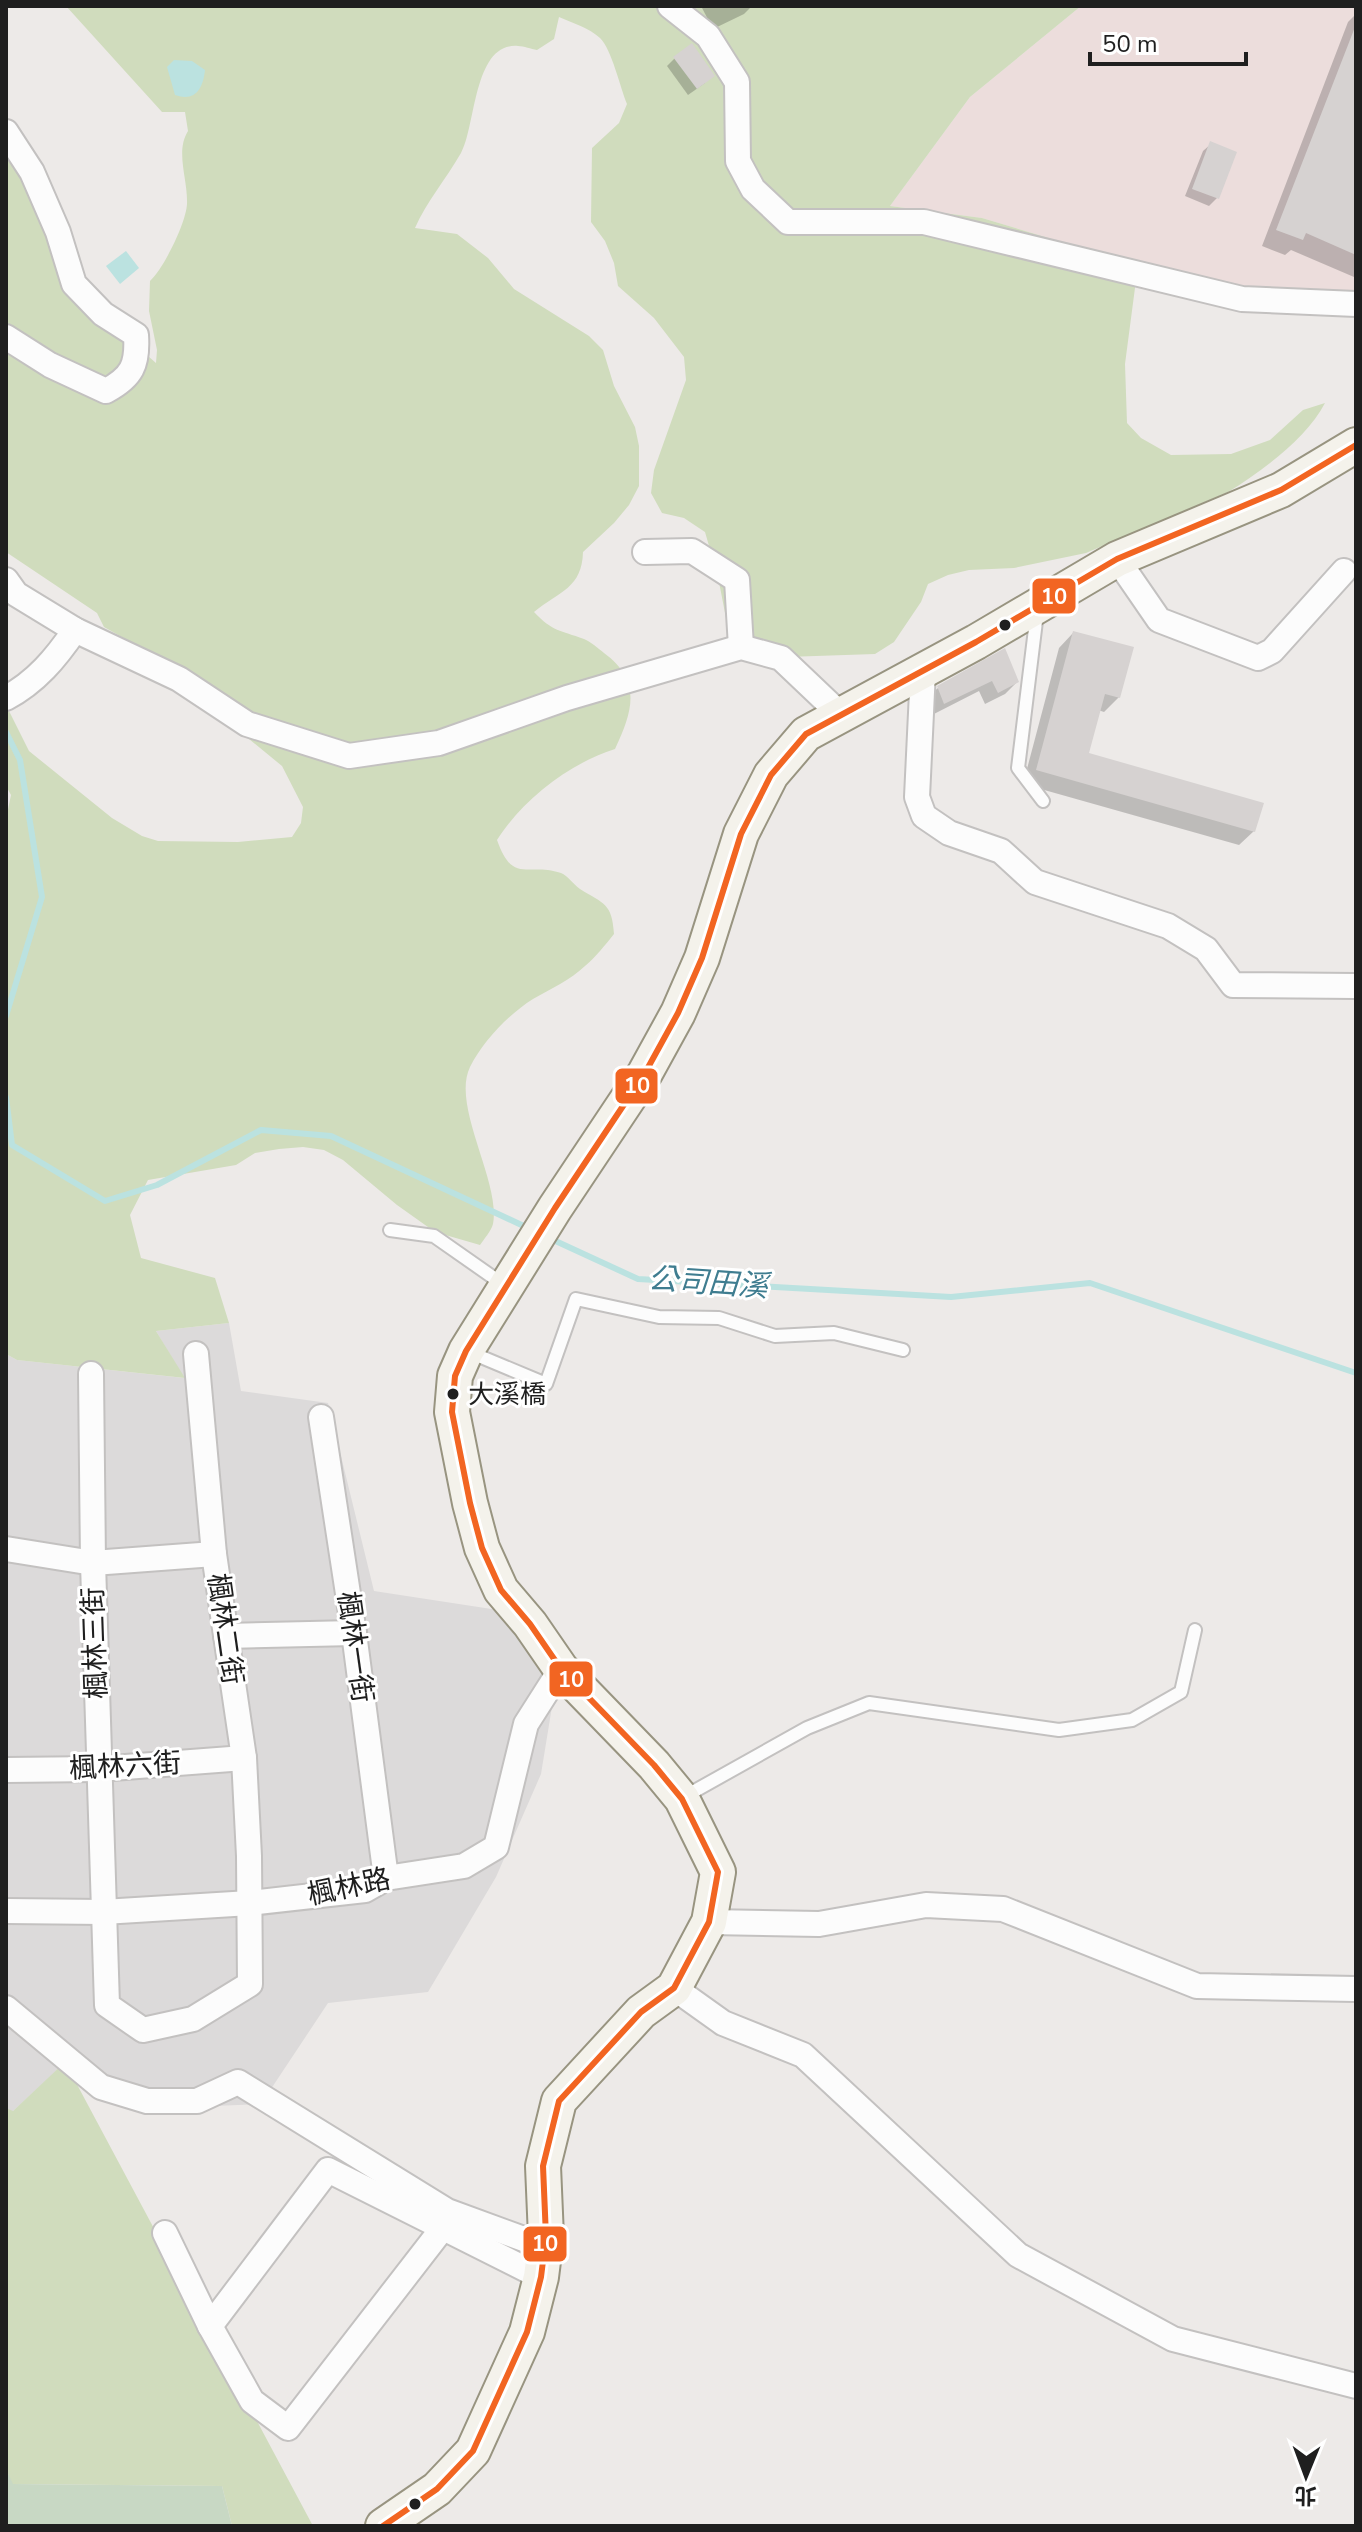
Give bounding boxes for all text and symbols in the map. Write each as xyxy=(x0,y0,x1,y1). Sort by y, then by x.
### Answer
scale bar xyxy=(1090,16,1246,66)
text: 50 m xyxy=(1102,28,1158,60)
line badge: 10 xyxy=(1031,577,1077,615)
text: 10 xyxy=(1041,582,1067,612)
unlabelled marker xyxy=(997,617,1013,633)
line badge: 10 xyxy=(614,1067,659,1105)
text: 10 xyxy=(624,1071,650,1101)
water label: 公司田溪 xyxy=(647,1258,773,1308)
place label: 大溪橋 xyxy=(468,1377,546,1412)
marker: 大溪橋 xyxy=(445,1386,461,1402)
street label: 楓林二街 xyxy=(198,1571,252,1687)
street label: 楓林三街 xyxy=(74,1586,116,1700)
street label: 楓林一街 xyxy=(328,1589,382,1705)
line badge: 10 xyxy=(548,1660,594,1698)
text: 10 xyxy=(558,1665,584,1695)
street label: 楓林六街 xyxy=(68,1744,182,1788)
street label: 楓林路 xyxy=(304,1860,394,1914)
line badge: 10 xyxy=(522,2225,568,2263)
text: 10 xyxy=(532,2229,558,2259)
north arrow xyxy=(1266,2436,1346,2516)
text: 北 xyxy=(1294,2480,1317,2510)
unlabelled marker xyxy=(407,2496,423,2512)

